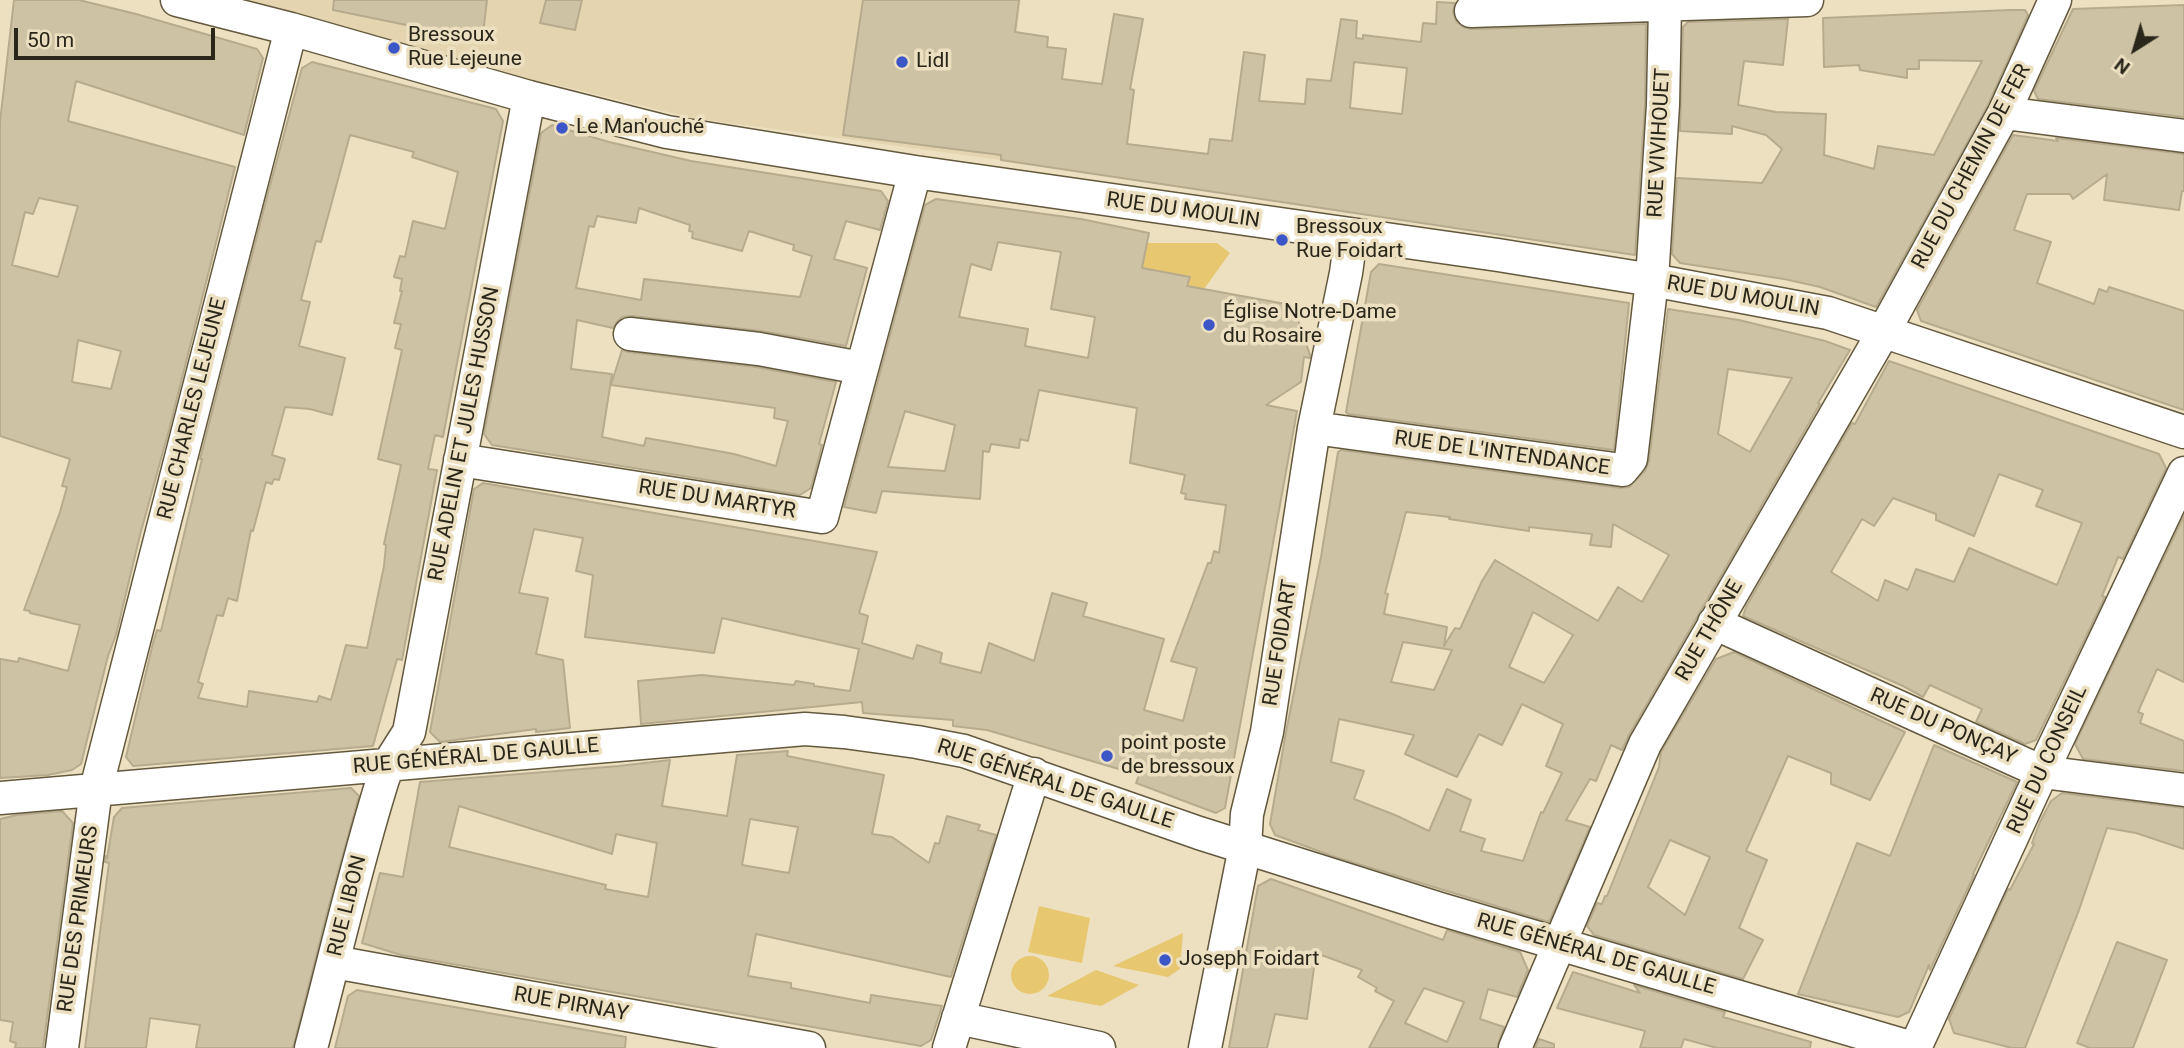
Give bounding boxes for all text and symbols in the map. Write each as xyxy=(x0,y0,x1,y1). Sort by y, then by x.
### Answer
scale bar xyxy=(18,14,219,58)
north arrow xyxy=(2100,14,2170,84)
place label: Bressoux Rue Lejeune xyxy=(408,23,522,73)
text: 50 m xyxy=(27,28,74,52)
marker: Bressoux Rue Lejeune xyxy=(386,40,402,56)
place label: Lidl xyxy=(916,49,949,75)
text: N xyxy=(2110,53,2134,79)
marker: Lidl xyxy=(894,54,910,70)
street label: RUE DU CHEMIN DE FER xyxy=(1907,60,2037,274)
street label: RUE VIVIHOUET xyxy=(1644,68,1676,218)
place label: Le Man'ouché xyxy=(576,115,704,141)
marker: Le Man'ouché xyxy=(554,120,570,136)
street label: RUE DU MOULIN xyxy=(1105,188,1261,234)
place label: Bressoux Rue Foidart xyxy=(1296,215,1403,265)
marker: Bressoux Rue Foidart xyxy=(1274,232,1290,248)
street label: RUE DU MOULIN xyxy=(1665,271,1821,323)
street label: RUE ADELIN ET JULES HUSSON xyxy=(424,285,506,583)
street label: RUE CHARLES LEJEUNE xyxy=(153,296,233,522)
place label: Église Notre-Dame du Rosaire xyxy=(1223,300,1396,350)
marker: Église Notre-Dame du Rosaire xyxy=(1201,317,1217,333)
street label: RUE DE L'INTENDANCE xyxy=(1393,426,1611,482)
street label: RUE DU MARTYR xyxy=(637,475,797,525)
street label: RUE THÔNE xyxy=(1671,576,1749,686)
street label: RUE FOIDART xyxy=(1259,578,1303,708)
street label: RUE DU CONSEIL xyxy=(2003,682,2093,838)
street label: RUE DU PONÇAY xyxy=(1866,683,2020,771)
place label: point poste de bressoux xyxy=(1121,731,1235,781)
street label: RUE GÉNÉRAL DE GAULLE xyxy=(352,734,600,780)
street label: RUE GÉNÉRAL DE GAULLE xyxy=(934,735,1176,835)
marker: point poste de bressoux xyxy=(1099,748,1115,764)
street label: RUE DES PRIMEURS xyxy=(53,824,105,1014)
street label: RUE LIBON xyxy=(323,853,373,959)
street label: RUE GÉNÉRAL DE GAULLE xyxy=(1474,909,1718,1001)
place label: Joseph Foidart xyxy=(1179,947,1319,973)
marker: Joseph Foidart xyxy=(1157,952,1173,968)
street label: RUE PIRNAY xyxy=(512,983,630,1027)

